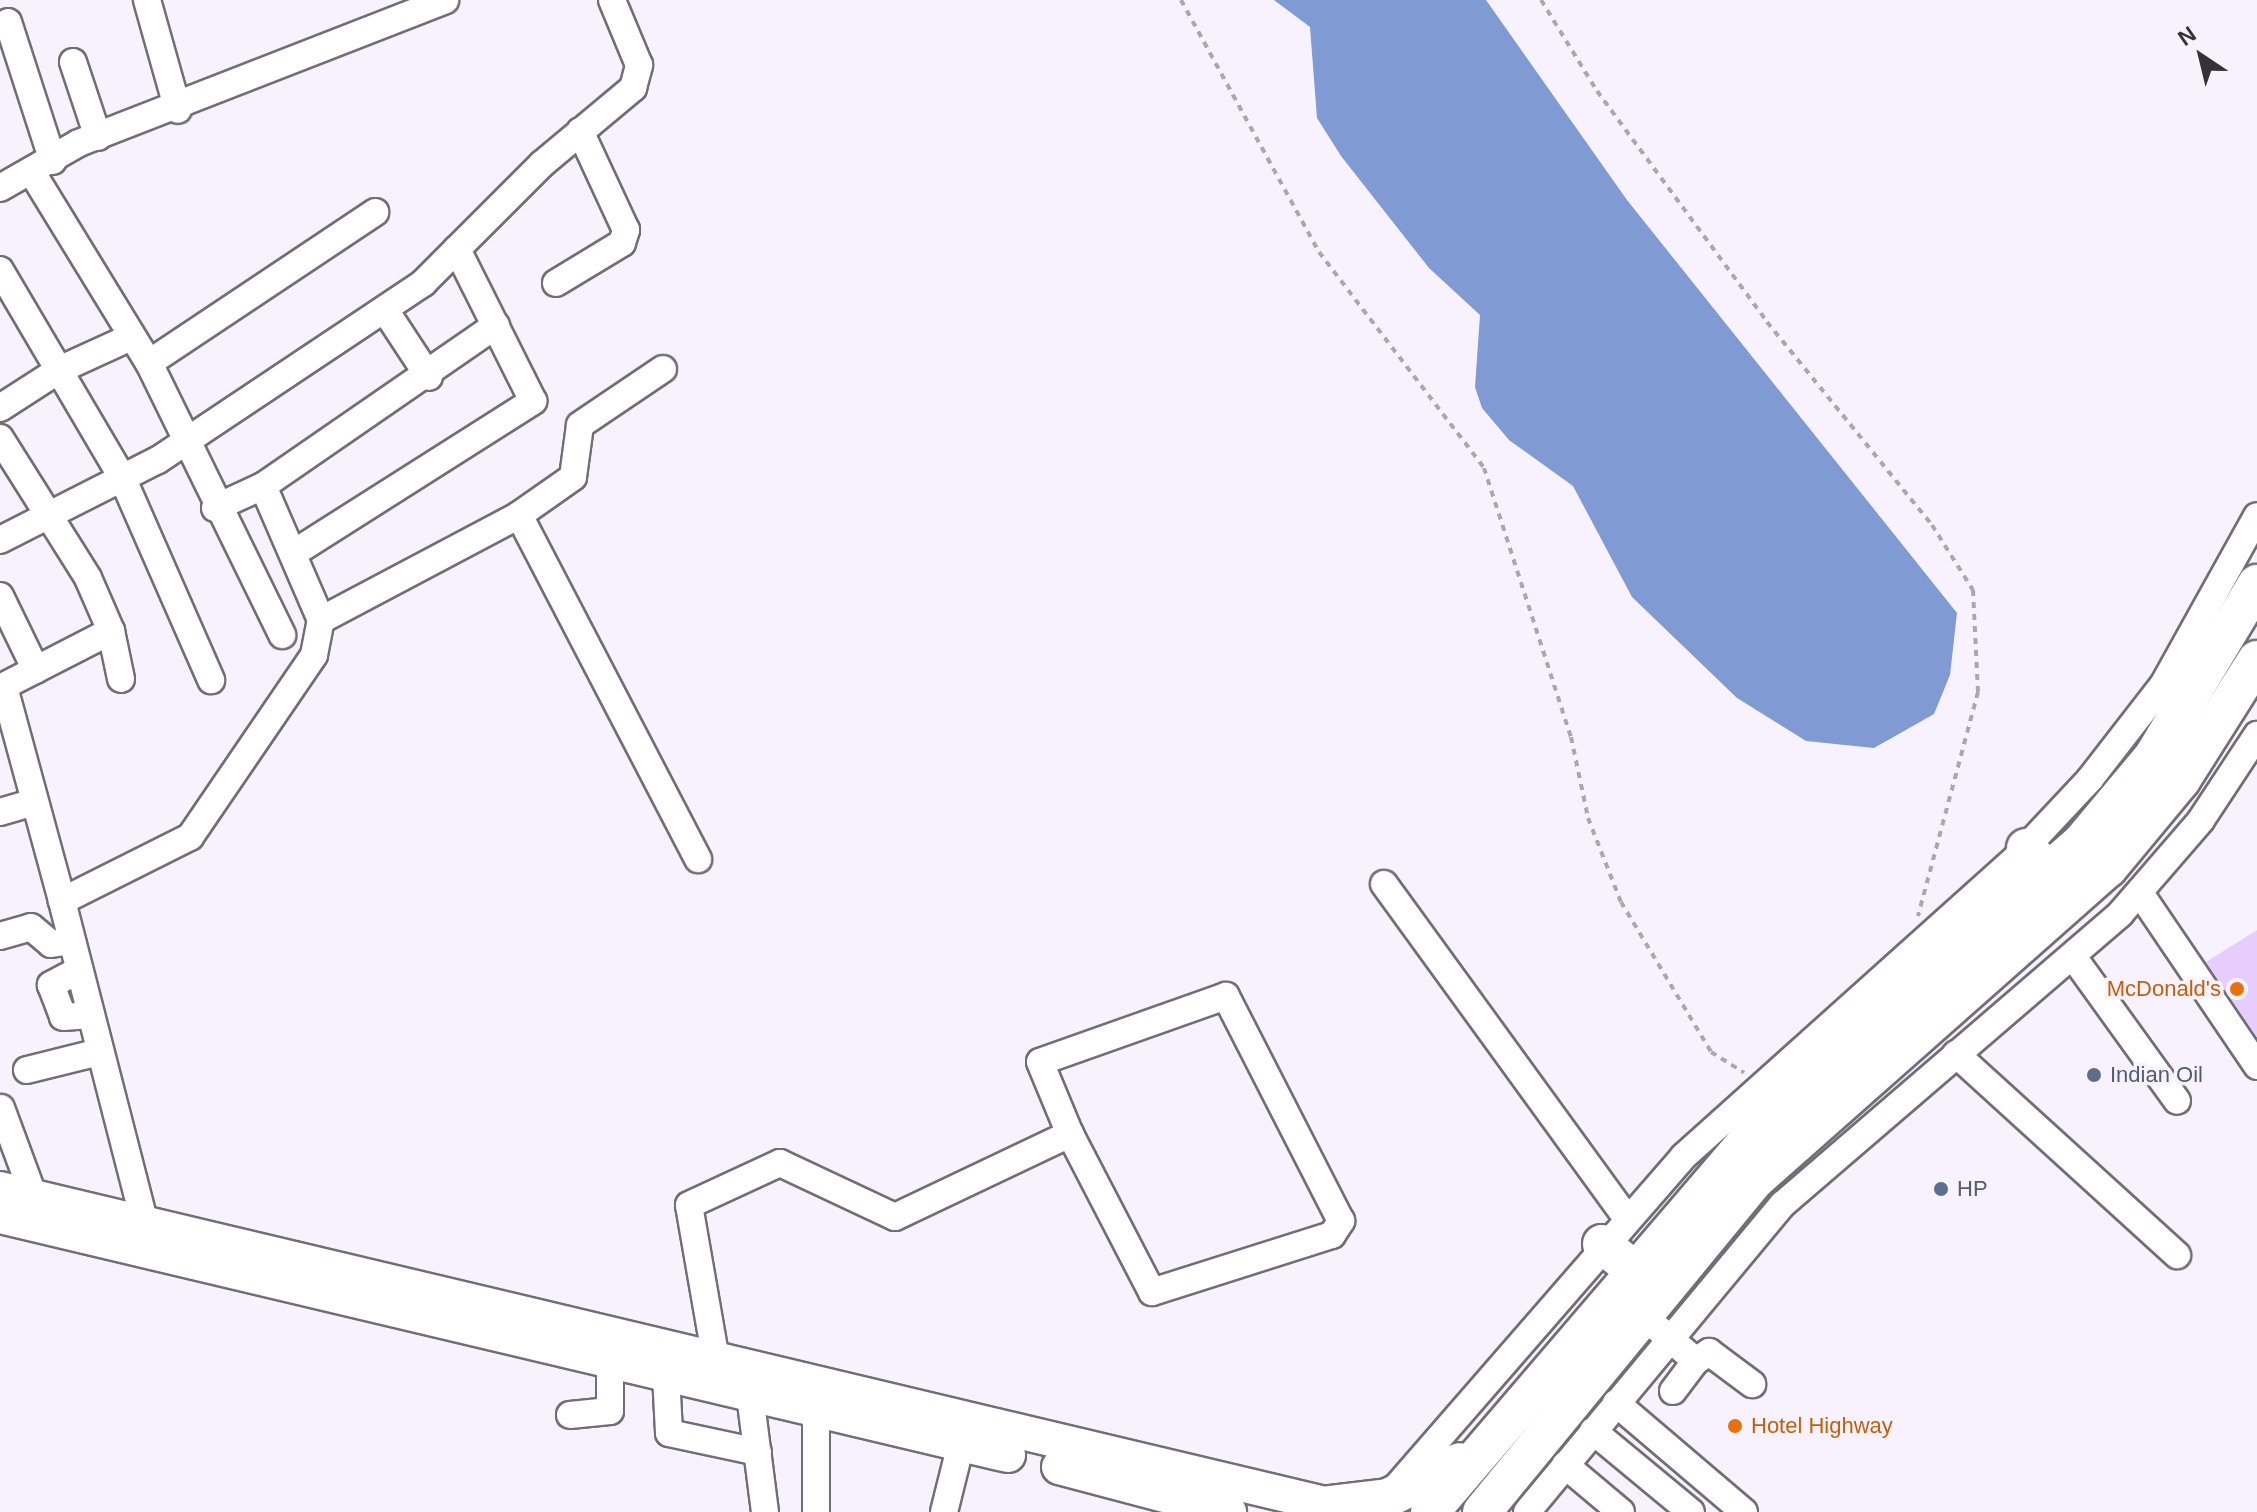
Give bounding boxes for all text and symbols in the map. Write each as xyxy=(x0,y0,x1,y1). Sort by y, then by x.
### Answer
north arrow xyxy=(2161,16,2241,96)
text: N xyxy=(2173,21,2201,51)
place label: McDonald's xyxy=(2107,976,2221,1002)
marker: McDonald's xyxy=(2228,980,2246,998)
place label: Indian Oil xyxy=(2110,1062,2203,1088)
marker: Indian Oil xyxy=(2085,1066,2103,1084)
place label: HP xyxy=(1957,1176,1988,1202)
marker: HP xyxy=(1932,1180,1950,1198)
place label: Hotel Highway xyxy=(1751,1413,1893,1439)
marker: Hotel Highway xyxy=(1726,1417,1744,1435)

